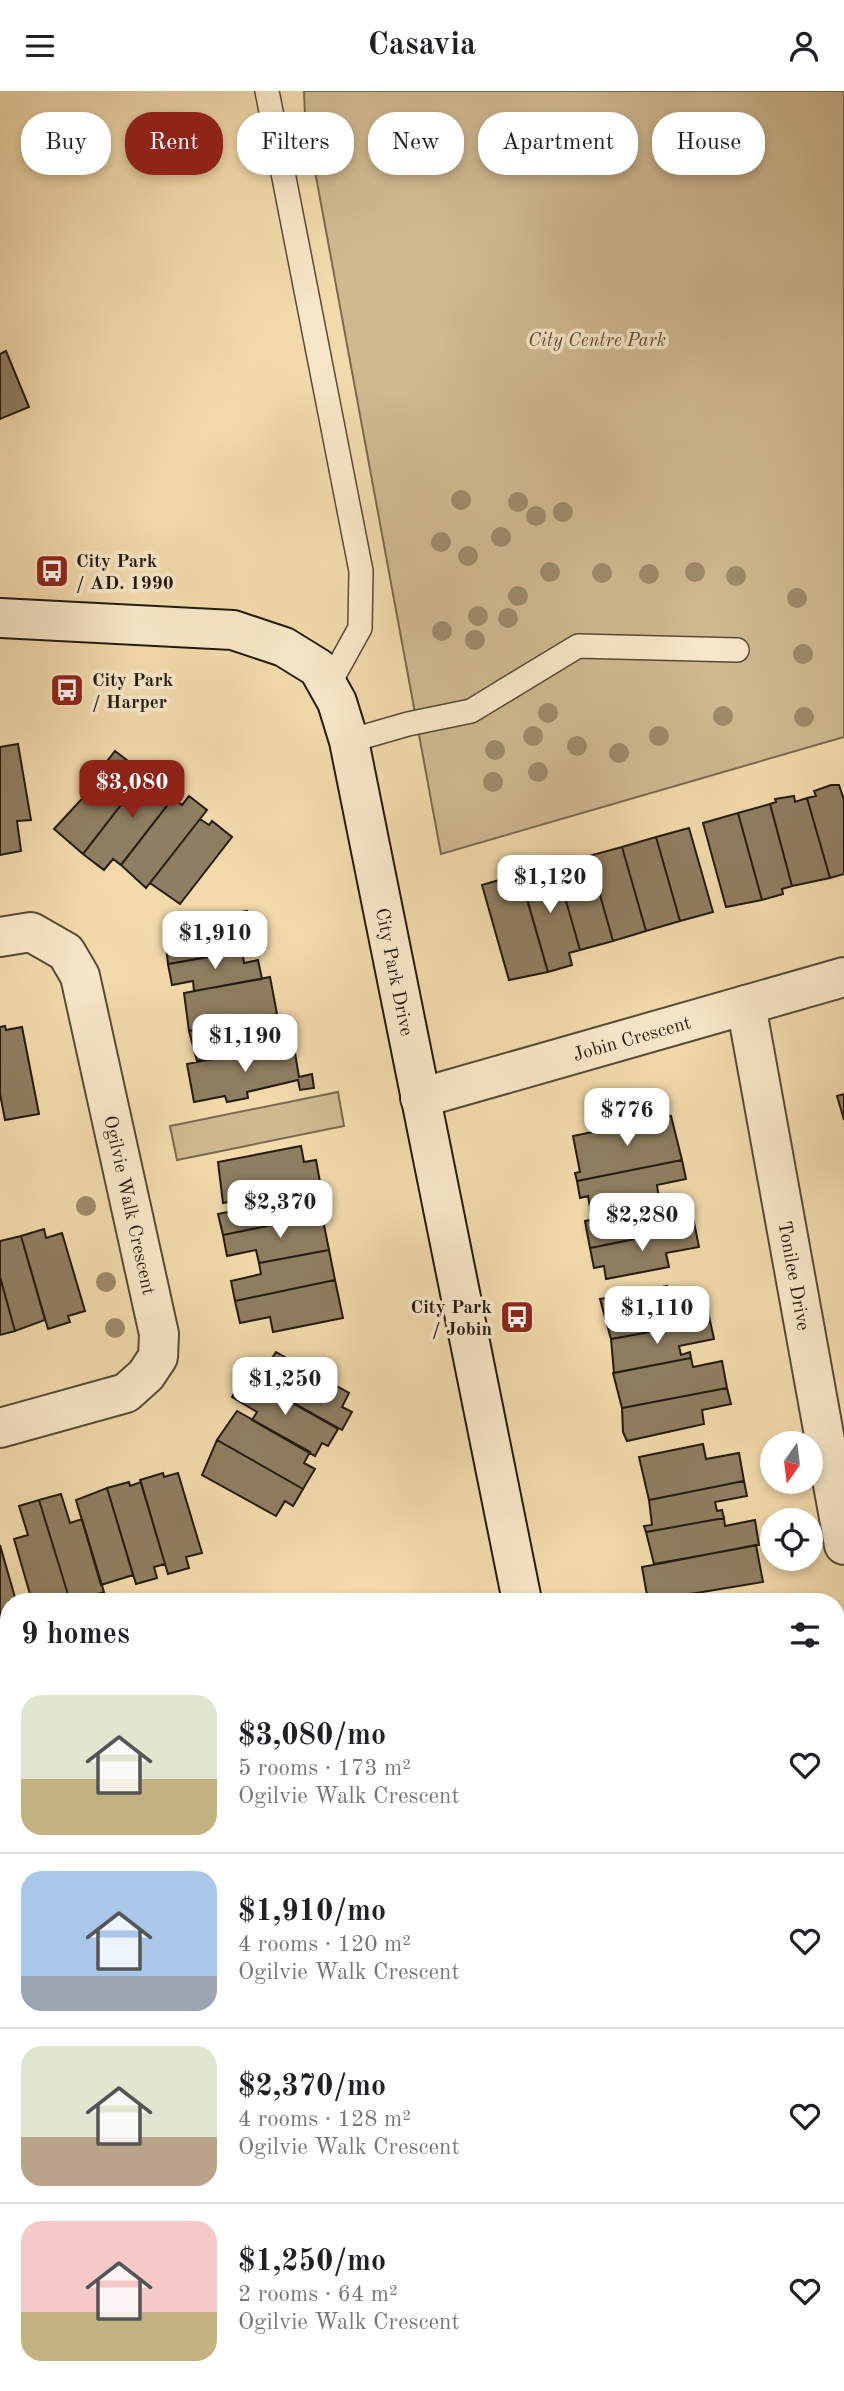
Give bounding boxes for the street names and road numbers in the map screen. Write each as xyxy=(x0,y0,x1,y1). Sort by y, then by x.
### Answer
street label: City Park Drive xyxy=(371,906,415,1038)
street label: Jobin Crescent xyxy=(571,1014,693,1066)
street label: Ogilvie Walk Crescent xyxy=(99,1114,157,1297)
street label: Tonilee Drive xyxy=(773,1220,812,1332)

